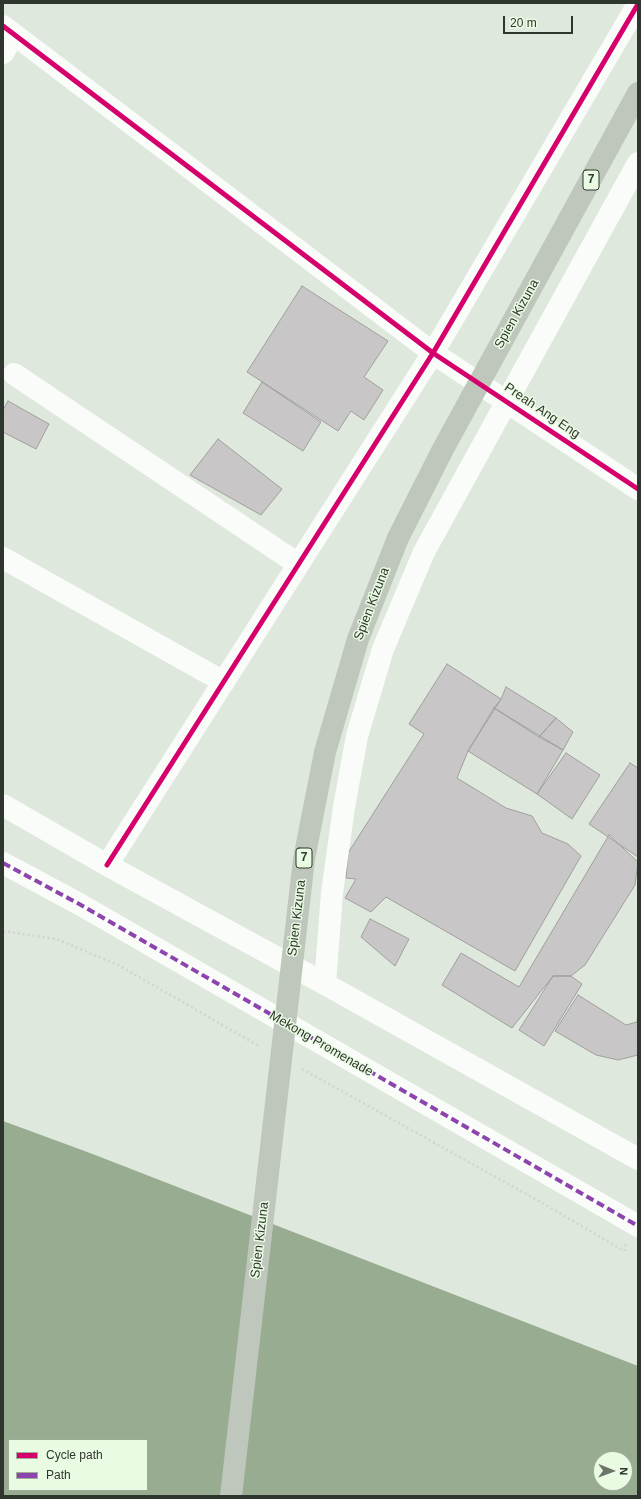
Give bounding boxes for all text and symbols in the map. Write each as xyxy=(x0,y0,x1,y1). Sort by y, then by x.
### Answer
scale bar xyxy=(505,8,575,34)
text: 20 m xyxy=(510,16,537,30)
road number: 7 xyxy=(583,170,599,190)
street label: Spien Kizuna xyxy=(492,277,542,351)
street label: Preah Ang Eng xyxy=(501,380,583,442)
street label: Spien Kizuna xyxy=(351,565,393,643)
road number: 7 xyxy=(296,848,312,868)
street label: Spien Kizuna xyxy=(285,879,309,957)
street label: Mekong Promenade xyxy=(266,1008,376,1080)
street label: Spien Kizuna xyxy=(248,1201,272,1279)
legend xyxy=(8,1439,148,1491)
text: Cycle path xyxy=(46,1448,103,1462)
north arrow xyxy=(593,1451,633,1491)
text: N xyxy=(618,1467,630,1475)
text: Path xyxy=(46,1468,71,1482)

